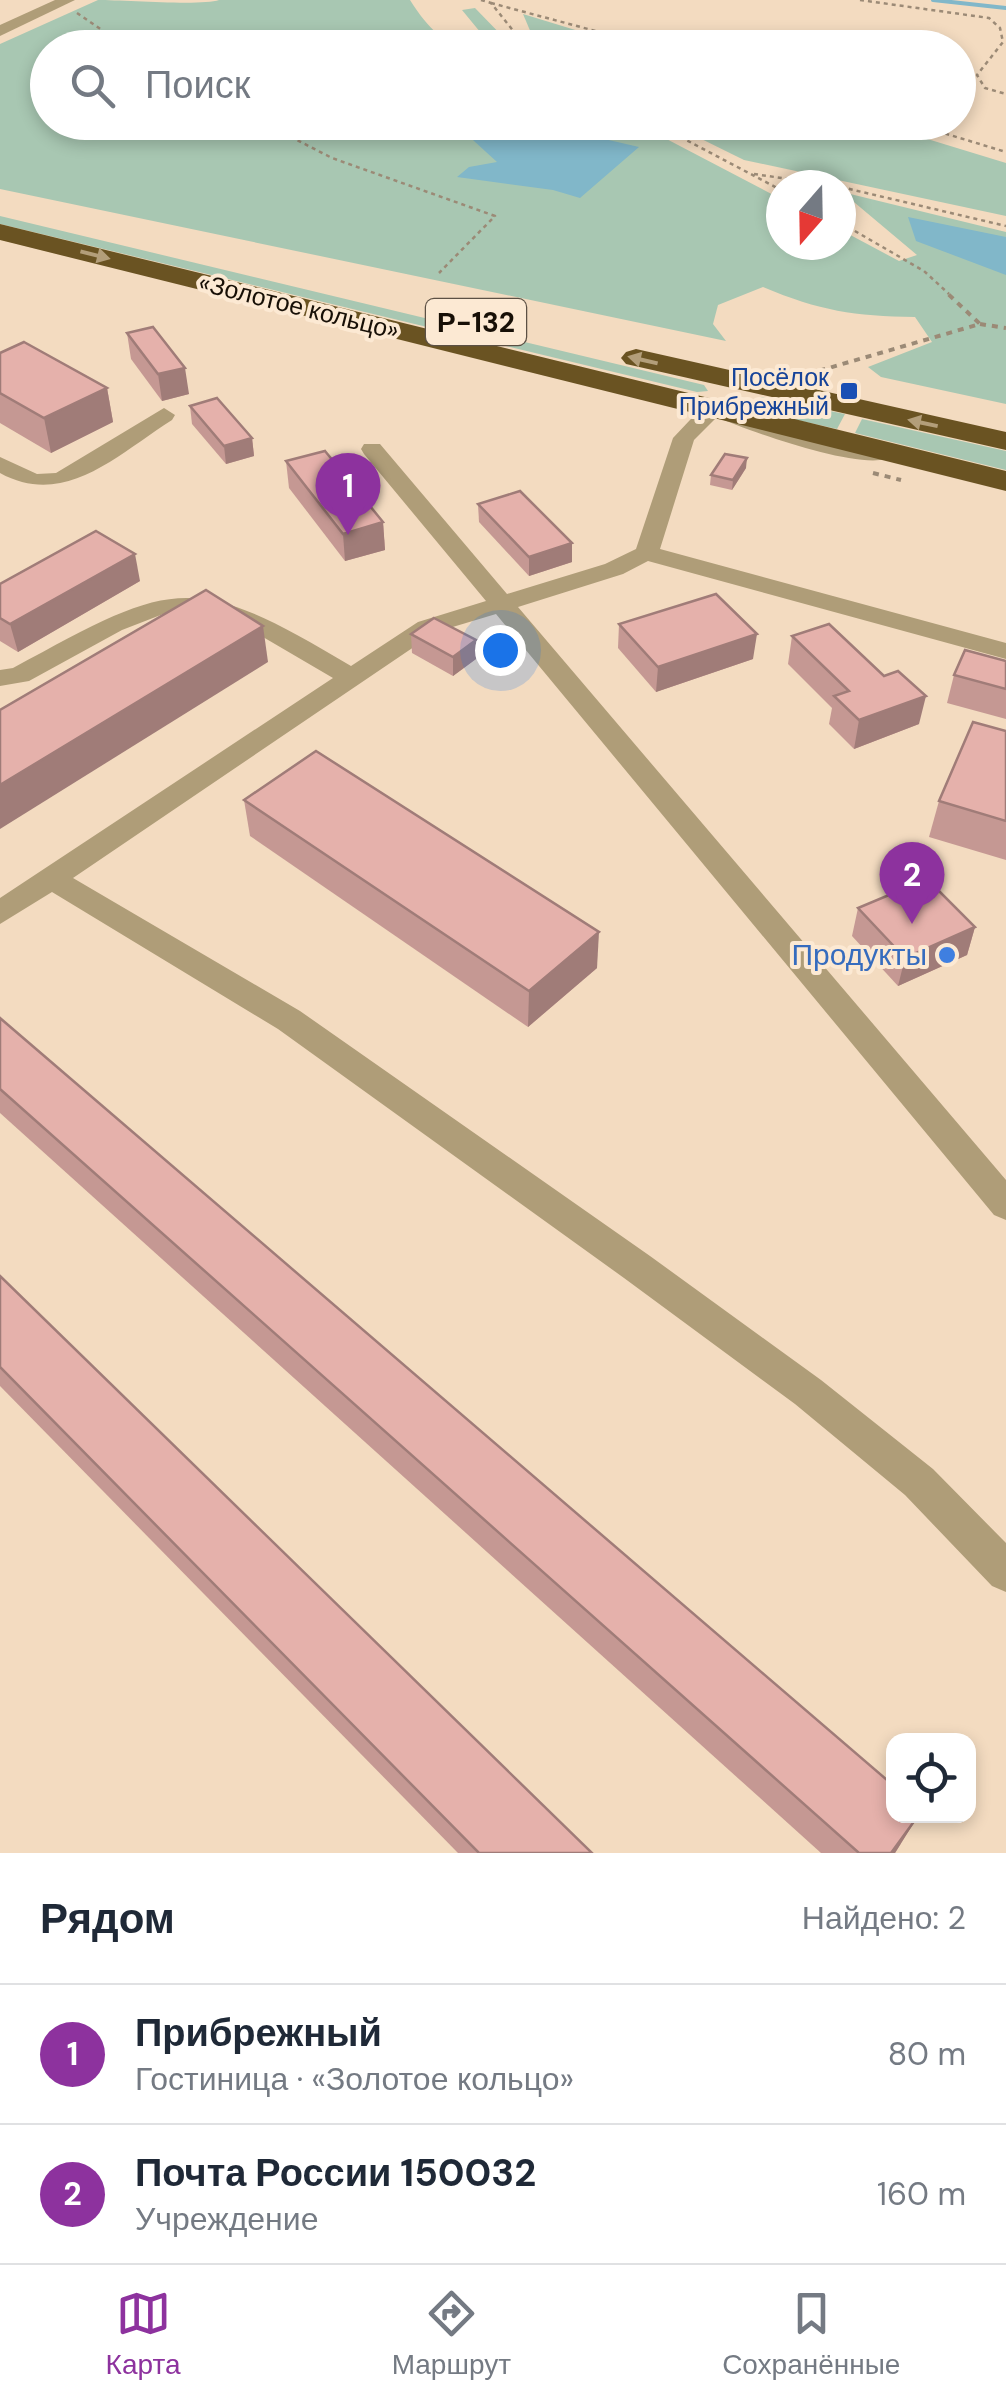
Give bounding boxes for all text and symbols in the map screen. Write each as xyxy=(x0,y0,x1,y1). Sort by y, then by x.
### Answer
search box xyxy=(30,30,976,140)
icon: search xyxy=(65,58,120,113)
text: Поиск xyxy=(145,60,250,110)
north arrow xyxy=(766,170,856,260)
one-way arrow xyxy=(80,248,111,264)
street label: «Золотое кольцо» xyxy=(195,266,402,347)
road number: Р-132 xyxy=(426,299,526,345)
one-way arrow xyxy=(627,352,658,367)
place label: Посёлок Прибрежный xyxy=(679,361,830,423)
marker: Посёлок Прибрежный xyxy=(838,380,860,402)
one-way arrow xyxy=(907,414,938,430)
pin: 1 xyxy=(316,452,380,535)
your location xyxy=(475,625,526,676)
pin: 2 xyxy=(880,842,944,924)
place label: Продукты xyxy=(791,935,927,974)
marker: Продукты xyxy=(936,944,958,966)
map controls xyxy=(886,1733,976,1823)
button: locate xyxy=(886,1733,976,1823)
text: Рядом xyxy=(40,1891,175,1946)
text: Найдено: 2 xyxy=(802,1897,966,1939)
text: Прибрежный xyxy=(135,2008,382,2058)
text: 1 xyxy=(67,2033,78,2075)
text: 80 m xyxy=(888,2033,966,2075)
text: Гостиница · «Золотое кольцо» xyxy=(135,2058,574,2100)
text: Почта России 150032 xyxy=(135,2148,536,2198)
text: 2 xyxy=(63,2173,82,2215)
text: 160 m xyxy=(877,2173,966,2215)
text: Учреждение xyxy=(135,2198,318,2240)
tab: Карта xyxy=(106,2286,181,2383)
tab: Маршрут xyxy=(392,2286,511,2383)
tab: Сохранённые xyxy=(722,2286,900,2383)

